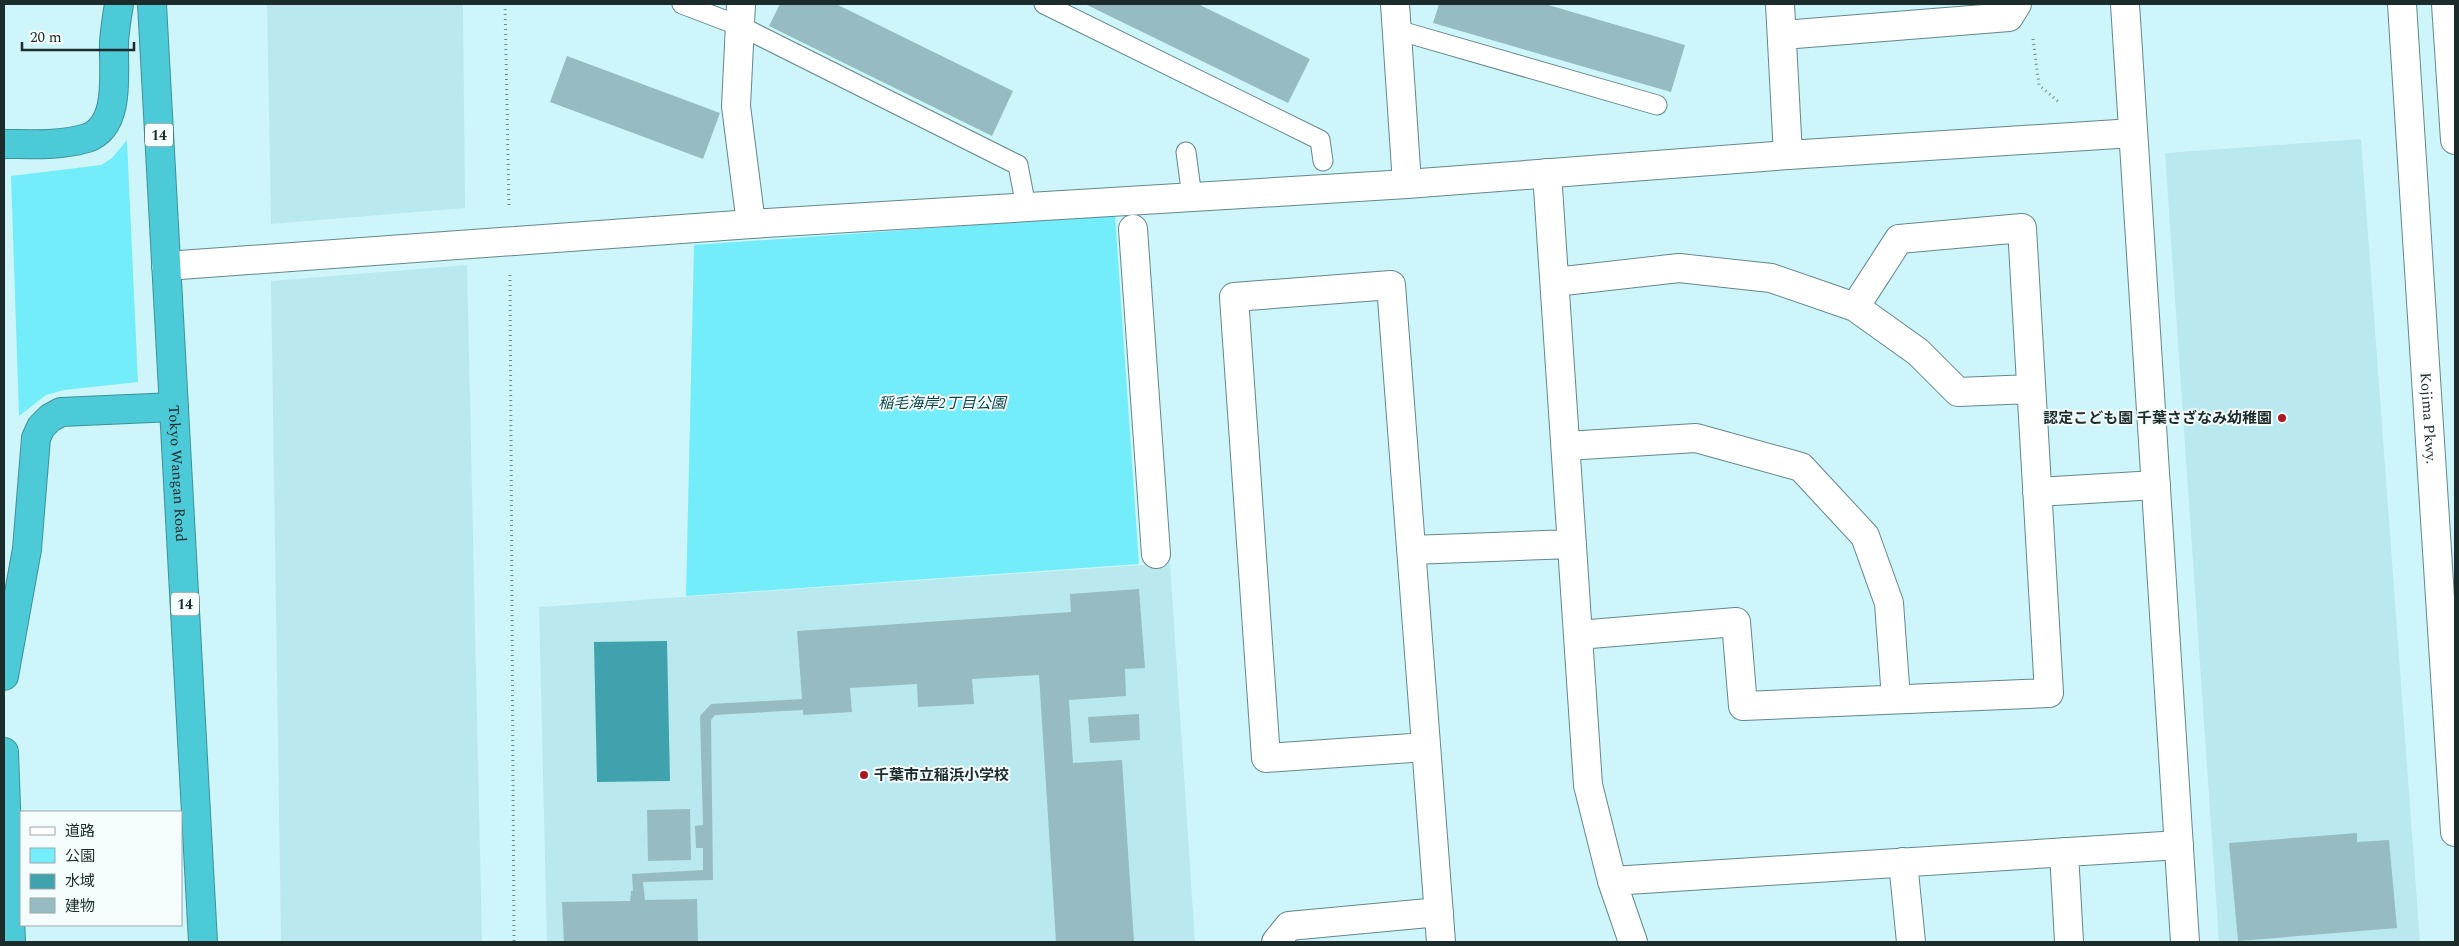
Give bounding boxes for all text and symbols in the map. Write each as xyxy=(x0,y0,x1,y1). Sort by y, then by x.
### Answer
scale bar xyxy=(22,20,135,52)
text: 20 m xyxy=(30,26,62,49)
road number: 14 xyxy=(145,124,173,146)
street label: Kojima Pkwy. xyxy=(2414,372,2443,465)
park label: 稲毛海岸2丁目公園 xyxy=(878,392,1008,415)
street label: Tokyo Wangan Road xyxy=(162,404,193,542)
place label: 認定こども園 千葉さざなみ幼稚園 xyxy=(2043,407,2272,430)
marker: 認定こども園 千葉さざなみ幼稚園 xyxy=(2276,412,2288,424)
road number: 14 xyxy=(171,592,199,616)
place label: 千葉市立稲浜小学校 xyxy=(874,764,1009,787)
marker: 千葉市立稲浜小学校 xyxy=(858,769,870,781)
legend xyxy=(20,811,182,926)
text: 道路 xyxy=(65,820,95,843)
text: 公園 xyxy=(65,845,95,868)
text: 水域 xyxy=(65,870,95,893)
text: 建物 xyxy=(65,895,95,918)

